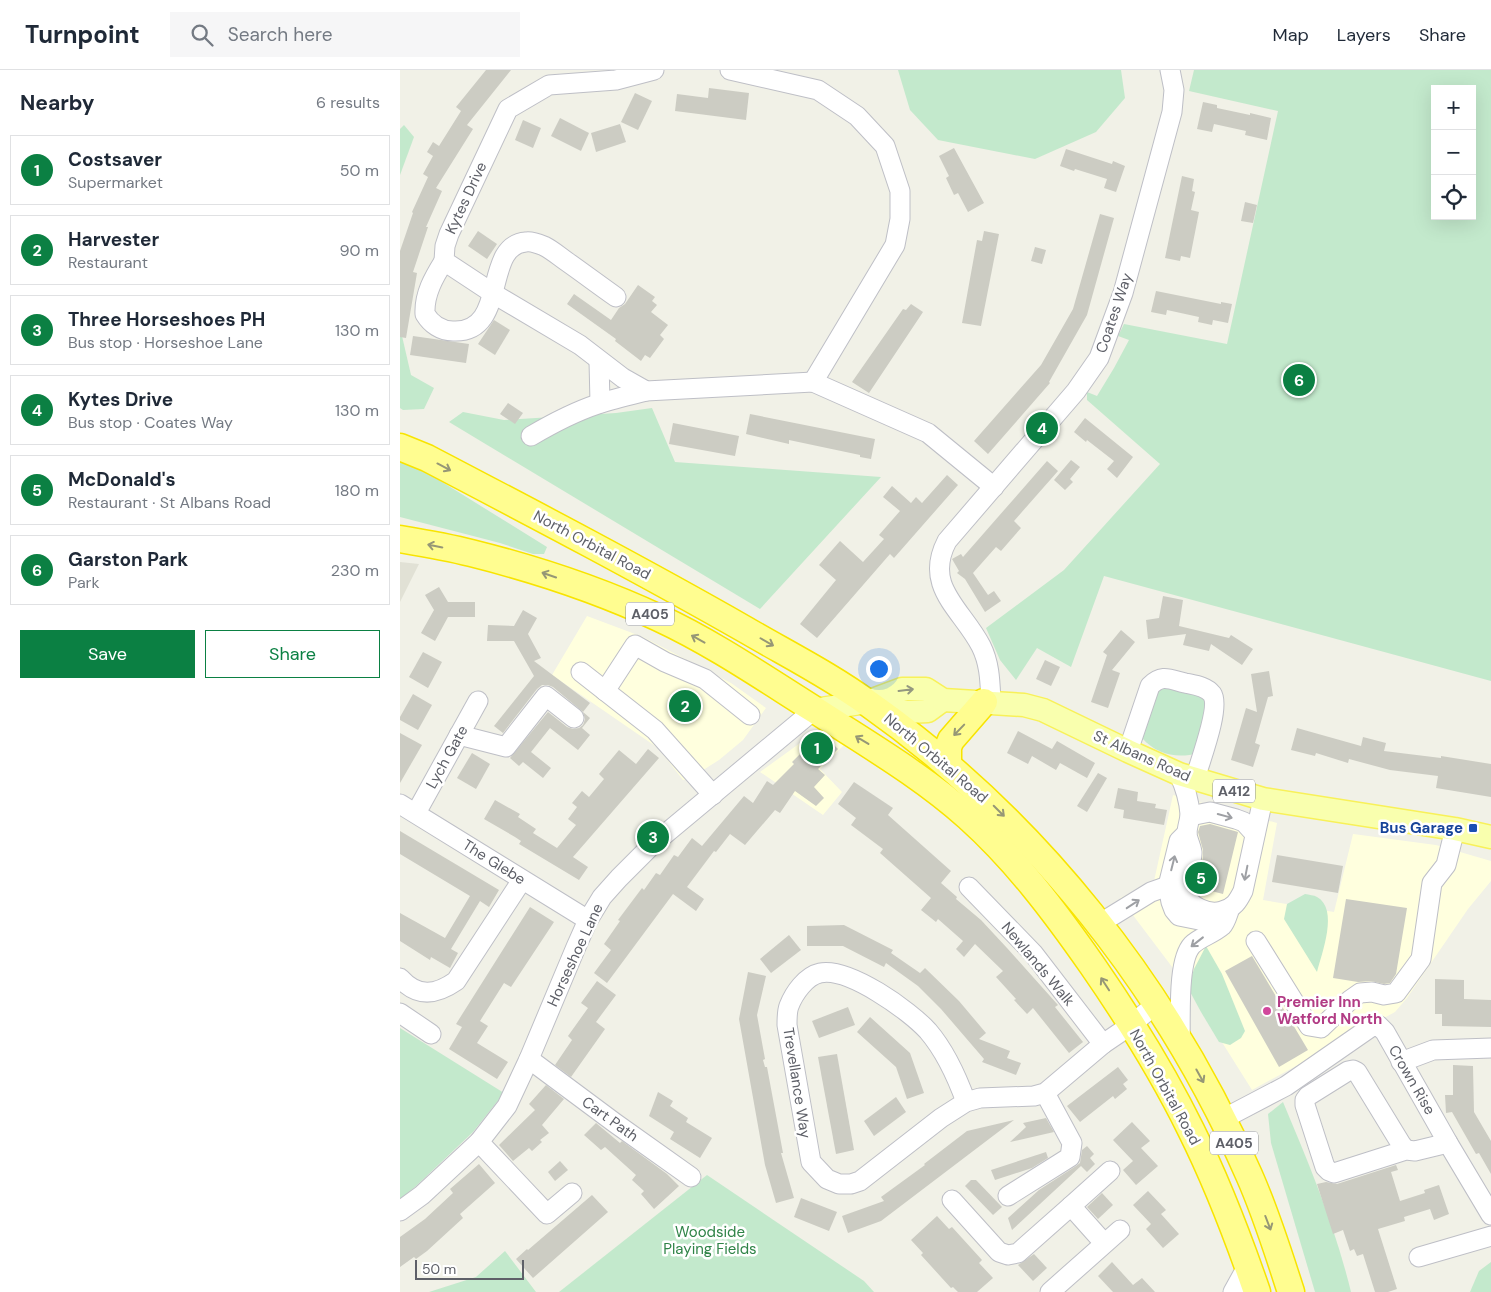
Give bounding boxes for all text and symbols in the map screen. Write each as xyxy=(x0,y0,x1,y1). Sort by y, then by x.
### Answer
search box xyxy=(170,12,520,57)
text: Turnpoint xyxy=(25,19,140,50)
icon: search xyxy=(188,21,216,49)
text: Search here xyxy=(228,22,333,47)
text: Map xyxy=(1273,23,1309,47)
text: Layers xyxy=(1337,23,1391,47)
text: Share xyxy=(1419,23,1466,47)
map controls xyxy=(1431,85,1476,220)
button: + xyxy=(1431,85,1476,130)
text: Nearby xyxy=(20,89,94,117)
text: 6 results xyxy=(316,92,380,113)
button: − xyxy=(1431,130,1476,175)
text: Costsaver xyxy=(68,147,162,172)
street label: Kytes Drive xyxy=(441,159,491,237)
text: 1 xyxy=(34,160,40,181)
text: 50 m xyxy=(340,160,379,181)
text: Supermarket xyxy=(68,172,163,193)
button: locate xyxy=(1431,175,1476,220)
text: Harvester xyxy=(68,227,159,252)
text: 2 xyxy=(32,240,42,261)
text: 90 m xyxy=(339,240,379,261)
text: Restaurant xyxy=(68,252,148,273)
street label: Coates Way xyxy=(1091,270,1137,356)
text: Three Horseshoes PH xyxy=(68,307,265,332)
text: 3 xyxy=(32,320,42,341)
text: 130 m xyxy=(335,320,379,341)
text: Bus stop · Horseshoe Lane xyxy=(68,332,263,353)
pin: 6 xyxy=(1283,361,1315,399)
text: Kytes Drive xyxy=(68,387,173,412)
text: 4 xyxy=(32,400,42,421)
text: 130 m xyxy=(335,400,379,421)
pin: 4 xyxy=(1026,409,1058,447)
text: Bus stop · Coates Way xyxy=(68,412,233,433)
one-way arrow xyxy=(437,462,452,472)
text: McDonald's xyxy=(68,467,176,492)
text: 5 xyxy=(32,480,42,501)
text: 180 m xyxy=(335,480,379,501)
text: Restaurant · St Albans Road xyxy=(68,492,271,513)
street label: North Orbital Road xyxy=(530,506,654,584)
one-way arrow xyxy=(427,540,443,550)
text: Garston Park xyxy=(68,547,188,572)
text: 6 xyxy=(32,560,42,581)
text: 230 m xyxy=(331,560,379,581)
one-way arrow xyxy=(542,570,557,579)
text: Park xyxy=(68,572,100,593)
road number: A405 xyxy=(626,602,674,626)
button: Save xyxy=(20,630,195,678)
button: Share xyxy=(205,630,380,678)
one-way arrow xyxy=(691,634,706,643)
one-way arrow xyxy=(759,638,774,647)
your location xyxy=(866,656,892,682)
one-way arrow xyxy=(897,685,913,695)
pin: 2 xyxy=(669,687,701,725)
street label: North Orbital Road xyxy=(880,709,992,807)
street label: Lych Gate xyxy=(421,722,473,792)
one-way arrow xyxy=(953,724,965,736)
street label: St Albans Road xyxy=(1090,726,1194,786)
pin: 1 xyxy=(801,729,833,767)
one-way arrow xyxy=(855,734,869,744)
road number: A412 xyxy=(1213,779,1255,802)
one-way arrow xyxy=(993,805,1005,818)
one-way arrow xyxy=(1216,812,1232,821)
pin: 3 xyxy=(637,818,669,856)
place label: Bus Garage xyxy=(1380,818,1463,838)
marker: Bus Garage xyxy=(1467,822,1479,834)
street label: The Glebe xyxy=(459,835,529,889)
one-way arrow xyxy=(1169,855,1179,871)
pin: 5 xyxy=(1185,859,1217,897)
one-way arrow xyxy=(1241,865,1250,881)
one-way arrow xyxy=(1125,898,1139,908)
street label: Horseshoe Lane xyxy=(542,900,608,1010)
street label: Newlands Walk xyxy=(997,918,1079,1011)
one-way arrow xyxy=(1191,936,1204,947)
one-way arrow xyxy=(1100,977,1110,991)
place label: Premier Inn Watford North xyxy=(1277,992,1382,1029)
marker: Premier Inn Watford North xyxy=(1261,1005,1273,1017)
street label: North Orbital Road xyxy=(1125,1025,1205,1149)
street label: Trevellance Way xyxy=(778,1026,816,1140)
street label: Crown Rise xyxy=(1384,1042,1440,1118)
one-way arrow xyxy=(1195,1069,1205,1083)
street label: Cart Path xyxy=(578,1092,642,1146)
road number: A405 xyxy=(1210,1132,1258,1154)
one-way arrow xyxy=(1264,1215,1273,1230)
park label: Woodside Playing Fields xyxy=(663,1222,757,1259)
scale bar xyxy=(415,1257,524,1280)
text: 50 m xyxy=(422,1260,456,1278)

